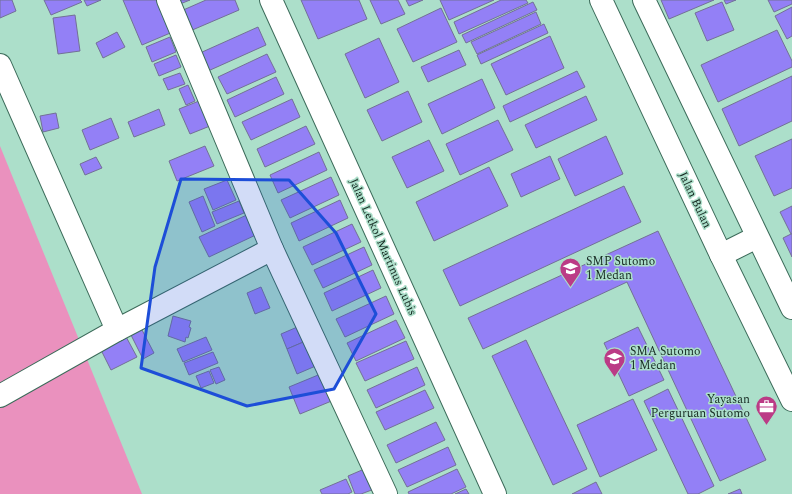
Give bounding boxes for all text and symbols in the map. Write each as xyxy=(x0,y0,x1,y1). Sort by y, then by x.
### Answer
street label: Jalan Bulan xyxy=(674,169,716,231)
street label: Jalan Letkol Martinus Lubis xyxy=(344,175,422,319)
place label: SMP Sutomo 1 Medan xyxy=(586,252,655,285)
school or university icon: SMP Sutomo 1 Medan xyxy=(557,255,583,288)
place label: SMA Sutomo 1 Medan xyxy=(630,342,701,375)
school or university icon: SMA Sutomo 1 Medan xyxy=(602,345,628,378)
place label: Yayasan Perguruan Sutomo xyxy=(651,390,750,423)
office icon: Yayasan Perguruan Sutomo xyxy=(753,393,779,426)

